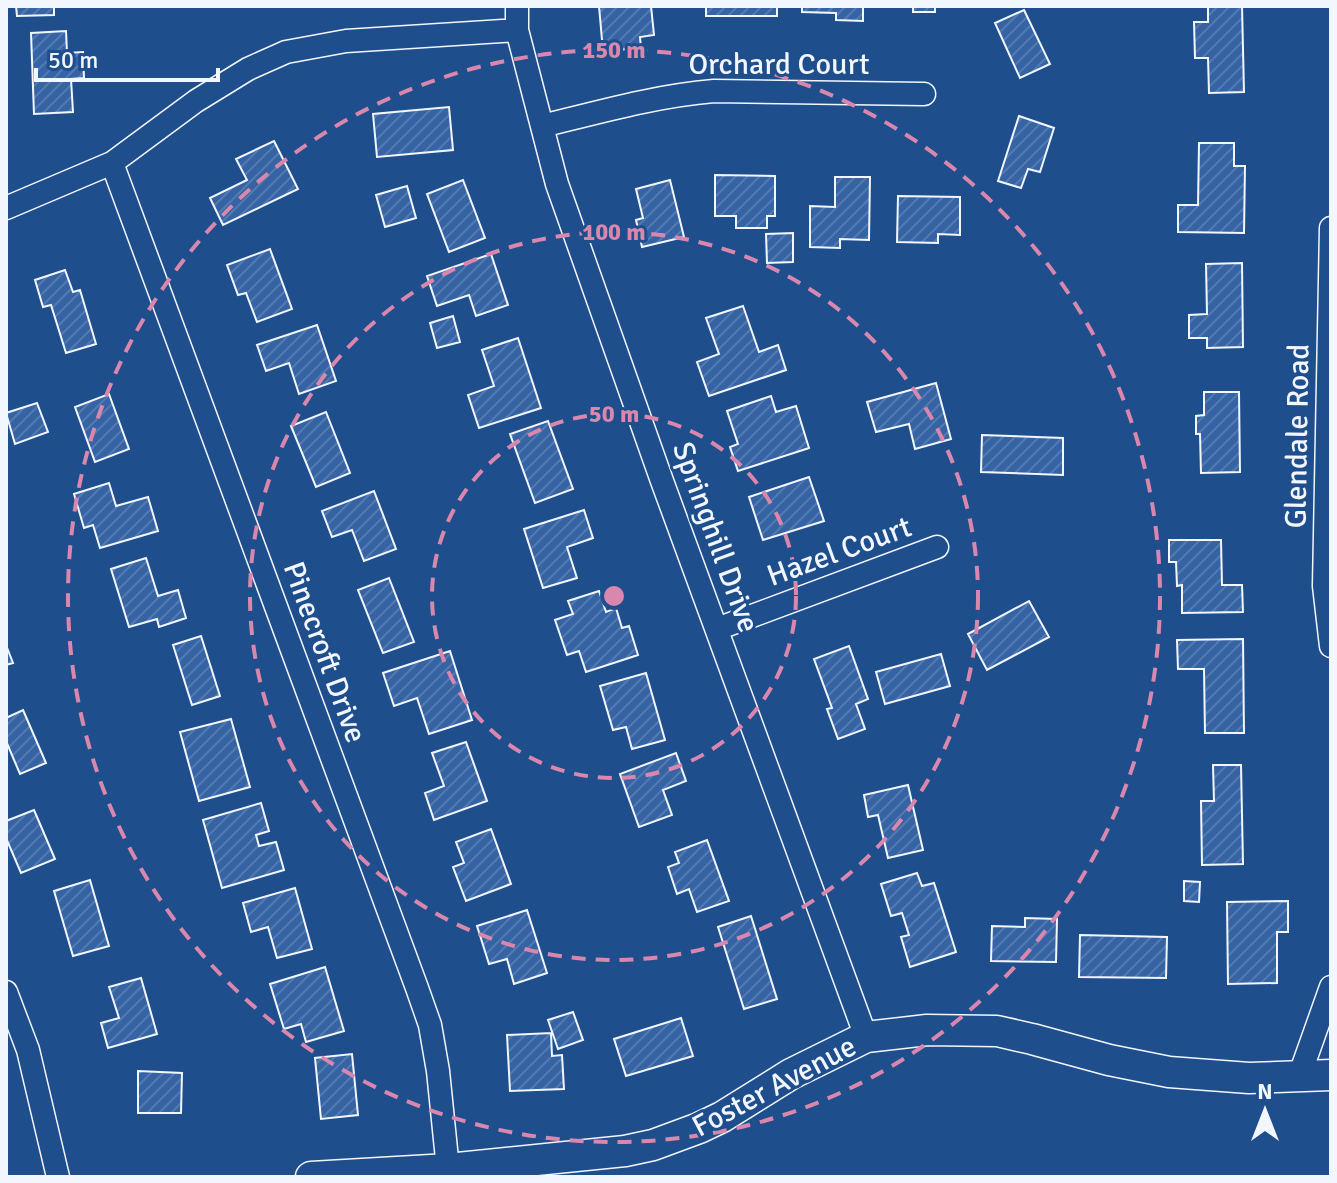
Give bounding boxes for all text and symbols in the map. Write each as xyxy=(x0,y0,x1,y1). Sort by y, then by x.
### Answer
scale bar xyxy=(36,32,218,82)
text: 150 m xyxy=(582,35,646,65)
text: 50 m xyxy=(48,45,98,75)
street label: Orchard Court xyxy=(688,46,870,83)
text: 100 m xyxy=(582,217,646,247)
street label: Glendale Road xyxy=(1277,343,1318,529)
text: 50 m xyxy=(589,399,639,429)
street label: Springhill Drive xyxy=(664,437,767,637)
street label: Hazel Court xyxy=(762,508,916,595)
street label: Pinecroft Drive xyxy=(275,557,374,748)
centre of rings xyxy=(600,582,628,610)
street label: Foster Avenue xyxy=(686,1028,862,1145)
north arrow xyxy=(1225,1071,1305,1151)
text: N xyxy=(1257,1078,1273,1105)

